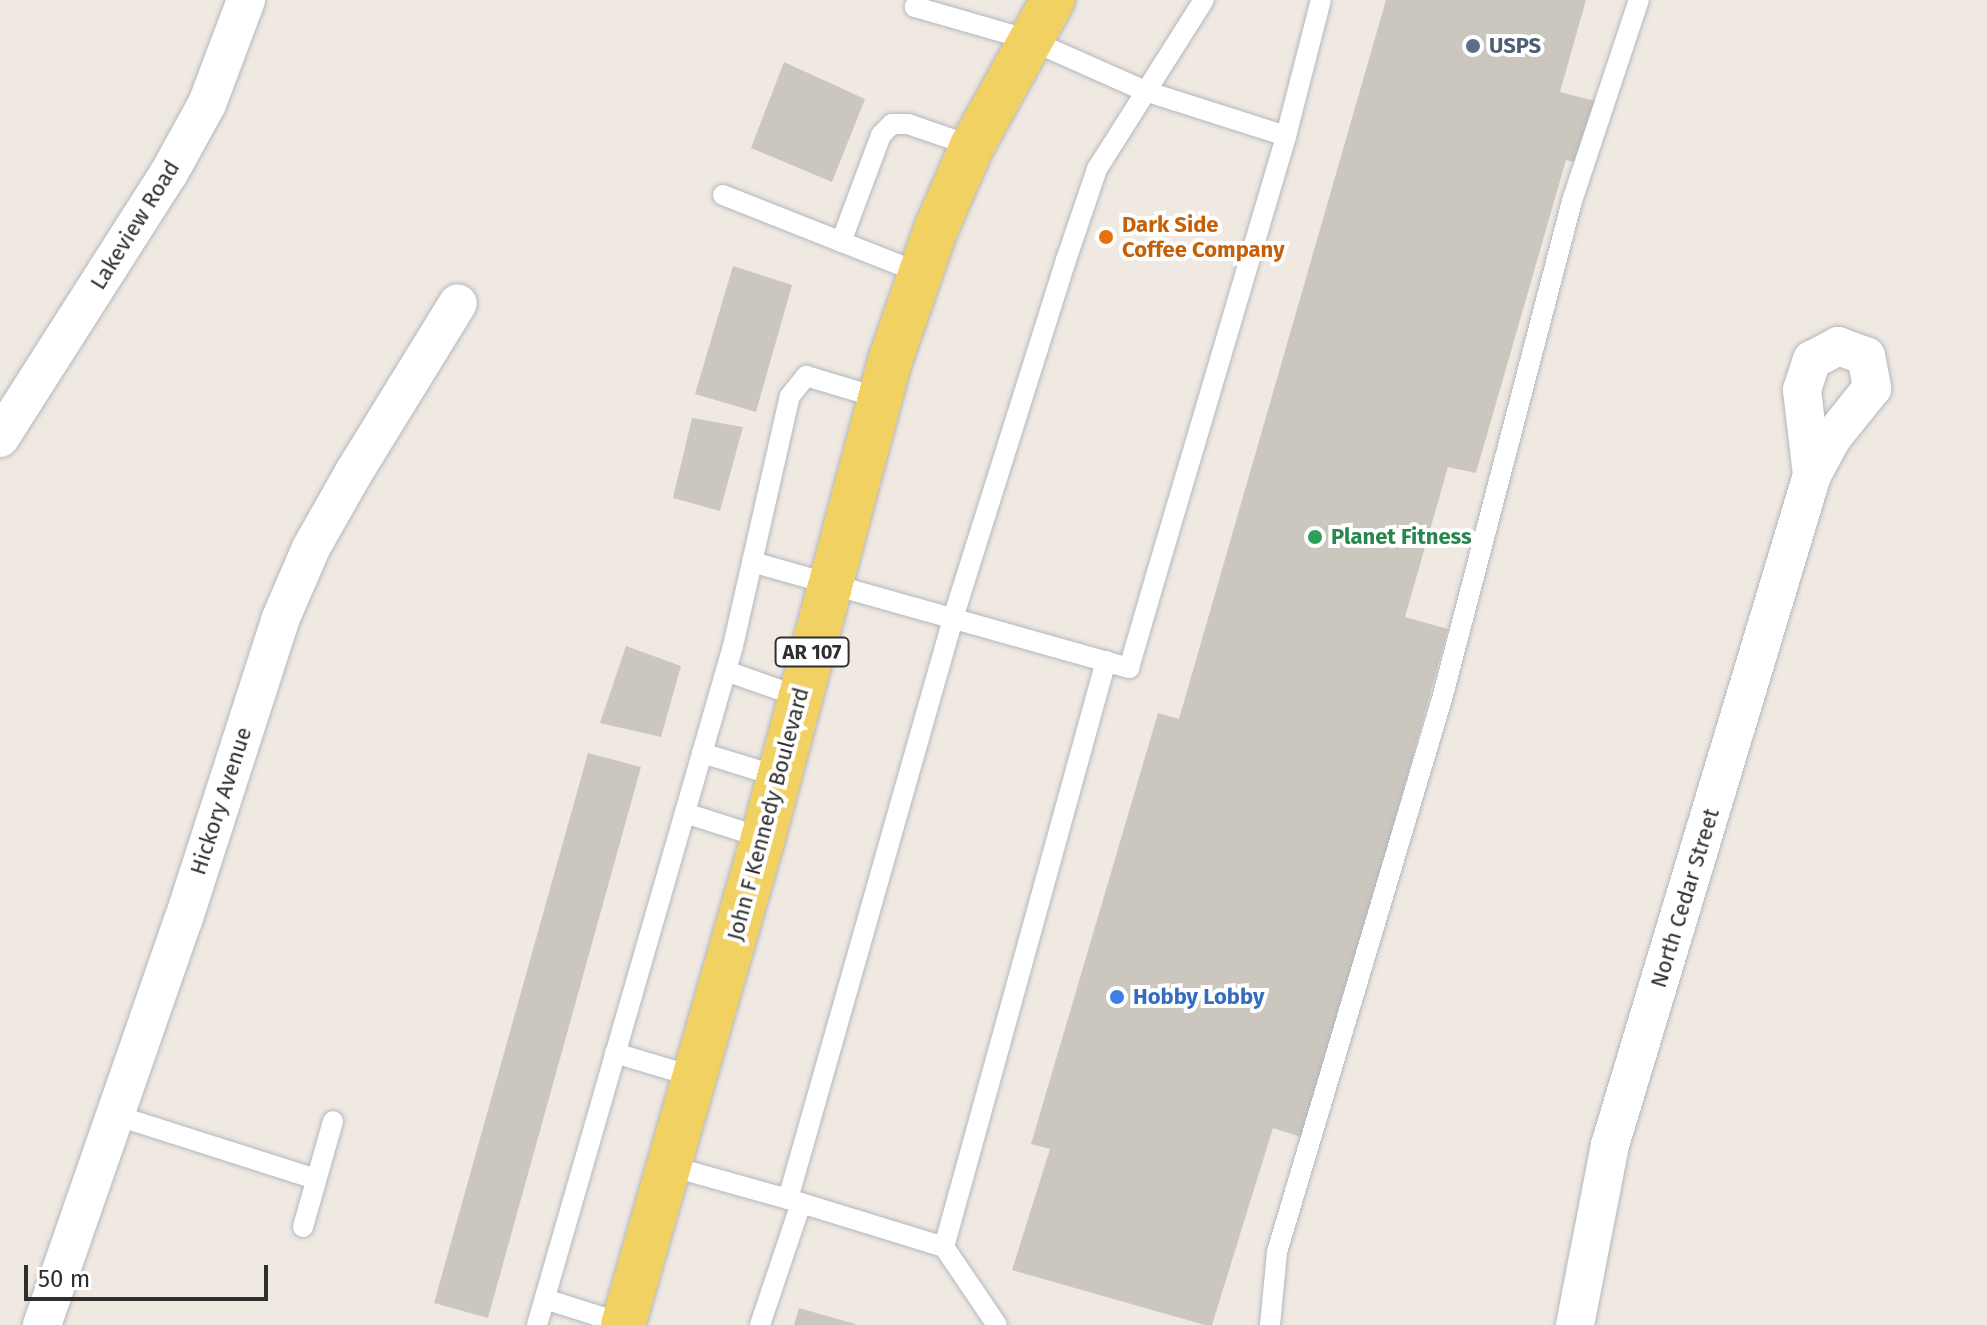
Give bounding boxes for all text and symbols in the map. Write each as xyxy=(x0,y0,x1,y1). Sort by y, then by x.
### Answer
place label: USPS xyxy=(1489,33,1541,59)
marker: USPS xyxy=(1464,37,1482,55)
street label: Lakeview Road xyxy=(85,156,185,294)
place label: Dark Side Coffee Company xyxy=(1122,211,1285,262)
marker: Dark Side Coffee Company xyxy=(1097,228,1115,246)
place label: Planet Fitness xyxy=(1331,524,1472,550)
marker: Planet Fitness xyxy=(1306,528,1324,546)
road number: AR 107 xyxy=(774,636,850,668)
street label: John F Kennedy Boulevard xyxy=(722,685,814,943)
street label: Hickory Avenue xyxy=(185,724,257,878)
street label: North Cedar Street xyxy=(1645,805,1725,991)
place label: Hobby Lobby xyxy=(1133,984,1264,1010)
marker: Hobby Lobby xyxy=(1108,988,1126,1006)
scale bar xyxy=(28,1249,272,1299)
text: 50 m xyxy=(38,1265,90,1293)

